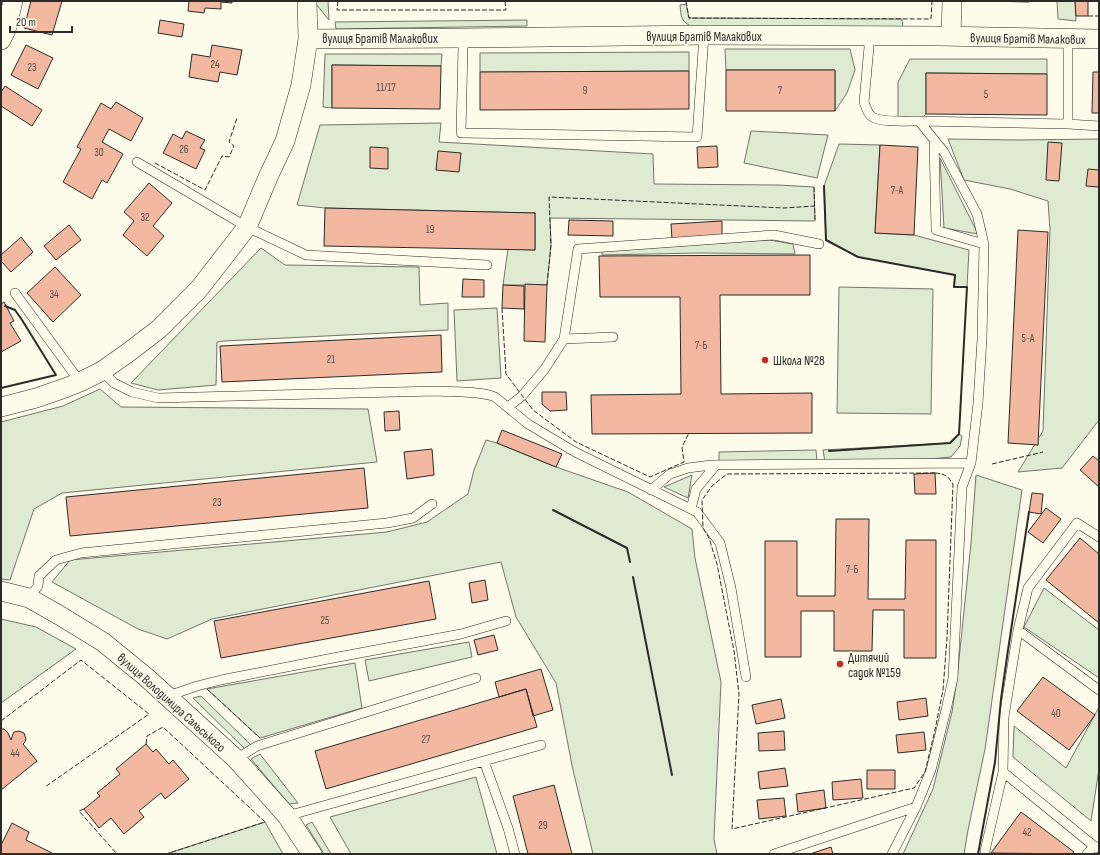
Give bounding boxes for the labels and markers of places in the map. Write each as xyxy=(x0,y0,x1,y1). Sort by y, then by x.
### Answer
place label: Школа №28 xyxy=(773,353,825,369)
marker: Школа №28 xyxy=(760,355,770,365)
place label: Дитячий садок №159 xyxy=(848,650,901,681)
marker: Дитячий садок №159 xyxy=(835,659,845,669)

